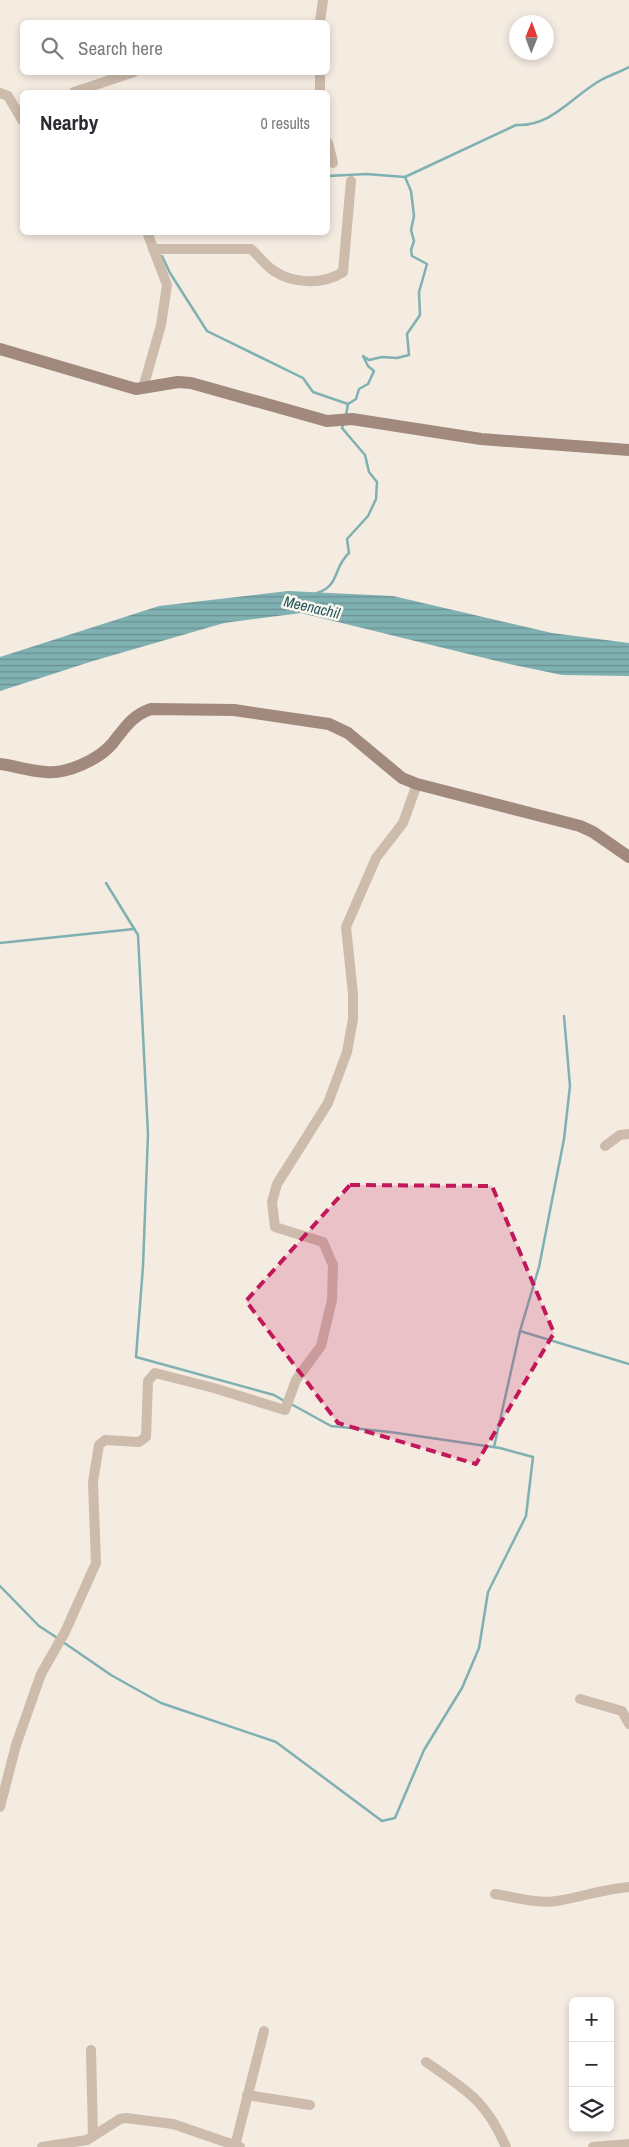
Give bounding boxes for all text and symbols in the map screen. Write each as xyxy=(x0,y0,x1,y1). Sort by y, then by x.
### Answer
north arrow xyxy=(509,15,554,60)
search box xyxy=(20,20,330,75)
icon: search xyxy=(38,34,66,62)
text: Search here xyxy=(78,35,163,61)
text: Nearby xyxy=(40,108,98,137)
text: 0 results xyxy=(260,112,310,134)
water label: Meenachil xyxy=(282,590,342,624)
map controls xyxy=(569,1997,614,2132)
button: + xyxy=(569,1997,614,2042)
button: − xyxy=(569,2042,614,2087)
button: layers xyxy=(569,2087,614,2132)

